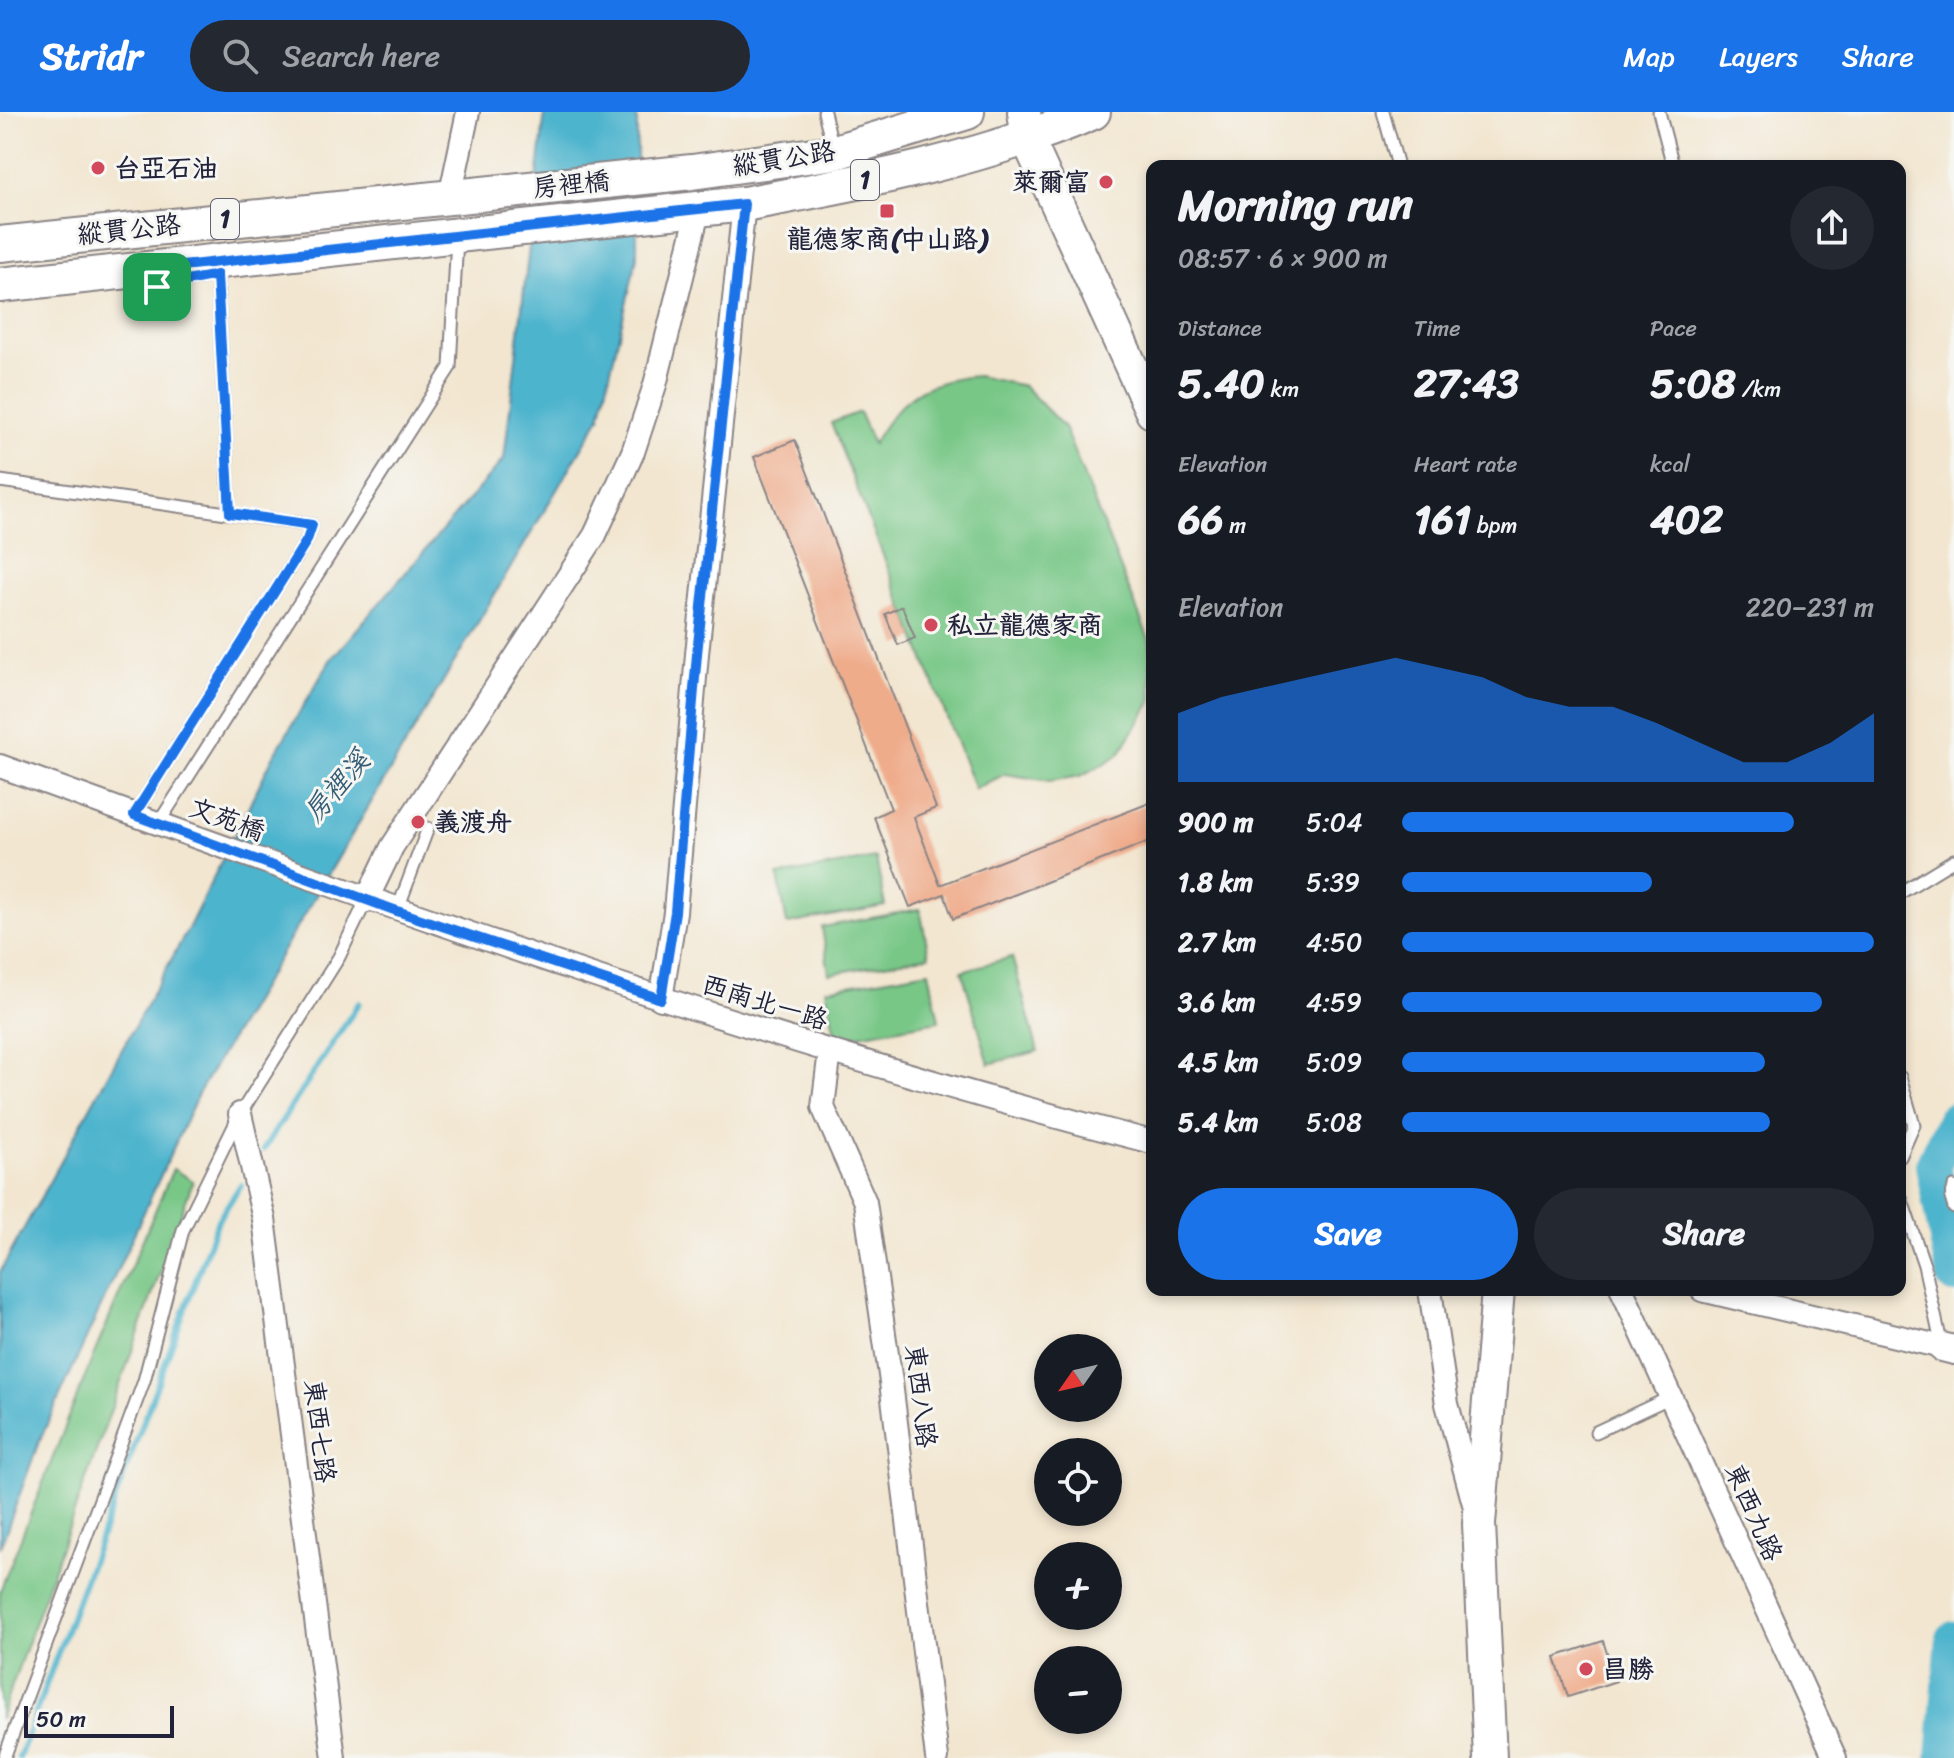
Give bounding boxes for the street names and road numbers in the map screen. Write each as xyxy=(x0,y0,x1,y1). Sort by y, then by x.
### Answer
street label: 縱貫公路 xyxy=(729,127,839,189)
street label: 房裡橋 xyxy=(530,157,612,211)
road number: 1 xyxy=(851,160,879,200)
road number: 1 xyxy=(211,199,239,239)
street label: 縱貫公路 xyxy=(75,201,183,257)
street label: 文苑橋 xyxy=(182,784,272,854)
street label: 西南北一路 xyxy=(696,961,834,1043)
street label: 東西八路 xyxy=(892,1342,950,1450)
street label: 東西七路 xyxy=(291,1377,349,1485)
street label: 東西九路 xyxy=(1712,1455,1796,1569)

